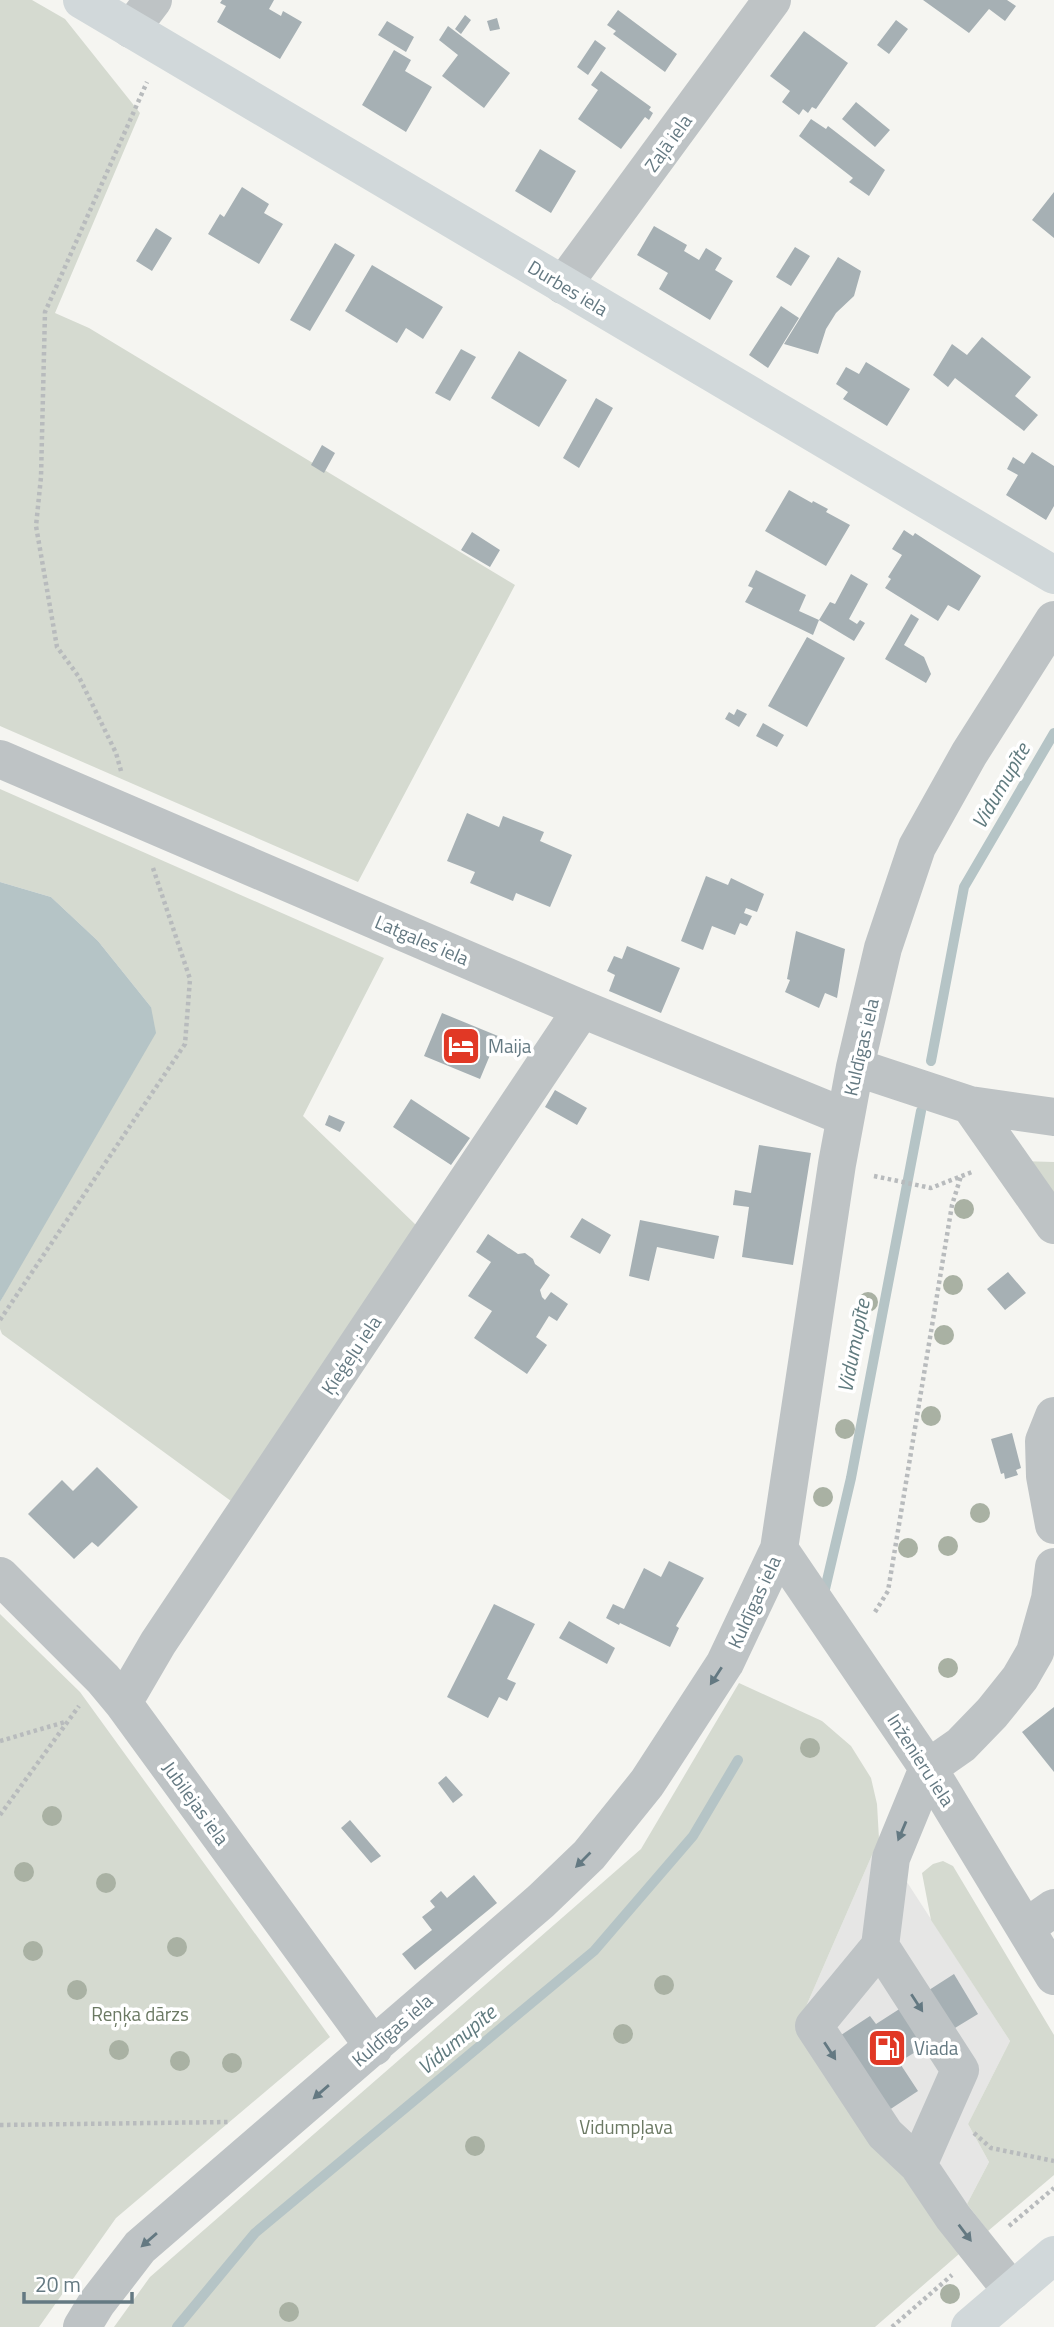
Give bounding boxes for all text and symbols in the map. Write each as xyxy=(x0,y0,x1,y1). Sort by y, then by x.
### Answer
street label: Zaļā iela xyxy=(637,107,699,178)
street label: Durbes iela xyxy=(523,252,614,323)
water label: Vidumupīte xyxy=(963,735,1038,834)
street label: Latgales iela xyxy=(371,907,474,972)
street label: Kuldīgas iela xyxy=(835,995,886,1098)
hotel icon: Maija xyxy=(440,1025,482,1067)
place label: Maija xyxy=(488,1031,532,1060)
water label: Vidumupīte xyxy=(828,1295,878,1395)
street label: Ķieģeļu iela xyxy=(313,1309,388,1400)
street label: Kuldīgas iela xyxy=(719,1550,788,1653)
one-way arrow xyxy=(710,1666,723,1686)
street label: Inženieru iela xyxy=(881,1708,963,1812)
street label: Jubilejas iela xyxy=(156,1755,237,1851)
one-way arrow xyxy=(896,1821,908,1841)
one-way arrow xyxy=(575,1852,592,1869)
street label: Kuldīgas iela xyxy=(345,1986,439,2073)
one-way arrow xyxy=(911,1993,924,2013)
water label: Vidumupīte xyxy=(410,1996,504,2082)
park label: Reņķa dārzs xyxy=(91,1999,189,2028)
fuel station icon: Viada xyxy=(866,2027,908,2069)
place label: Viada xyxy=(914,2033,959,2062)
one-way arrow xyxy=(824,2041,837,2061)
one-way arrow xyxy=(312,2084,330,2100)
park label: Vidumpļava xyxy=(579,2112,673,2141)
one-way arrow xyxy=(957,2224,972,2242)
one-way arrow xyxy=(140,2232,158,2248)
scale bar xyxy=(24,2260,133,2304)
text: 20 m xyxy=(35,2268,81,2300)

